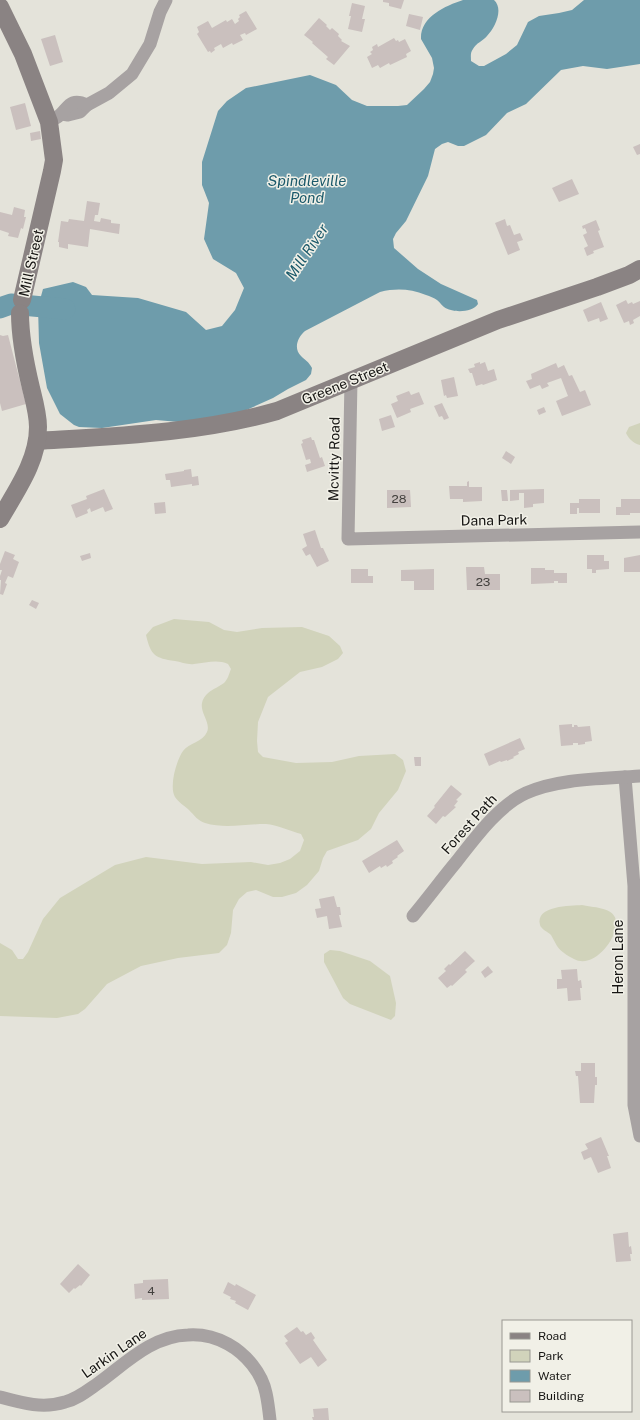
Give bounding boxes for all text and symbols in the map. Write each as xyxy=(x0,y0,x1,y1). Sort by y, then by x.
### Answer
water label: Spindleville Pond xyxy=(268,172,347,206)
water label: Mill River xyxy=(282,221,331,283)
street label: Mill Street xyxy=(15,228,47,298)
street label: Greene Street xyxy=(299,358,391,408)
street label: Mcvitty Road xyxy=(325,417,343,501)
house number: 28 xyxy=(392,492,407,506)
street label: Dana Park xyxy=(461,511,528,529)
house number: 23 xyxy=(476,575,490,589)
street label: Forest Path xyxy=(438,791,500,857)
street label: Heron Lane xyxy=(610,919,626,994)
house number: 4 xyxy=(147,1284,155,1298)
legend xyxy=(502,1320,632,1412)
street label: Larkin Lane xyxy=(78,1325,150,1381)
text: Road xyxy=(538,1329,566,1343)
text: Park xyxy=(538,1349,564,1363)
text: Water xyxy=(538,1369,572,1383)
text: Building xyxy=(538,1389,584,1403)

